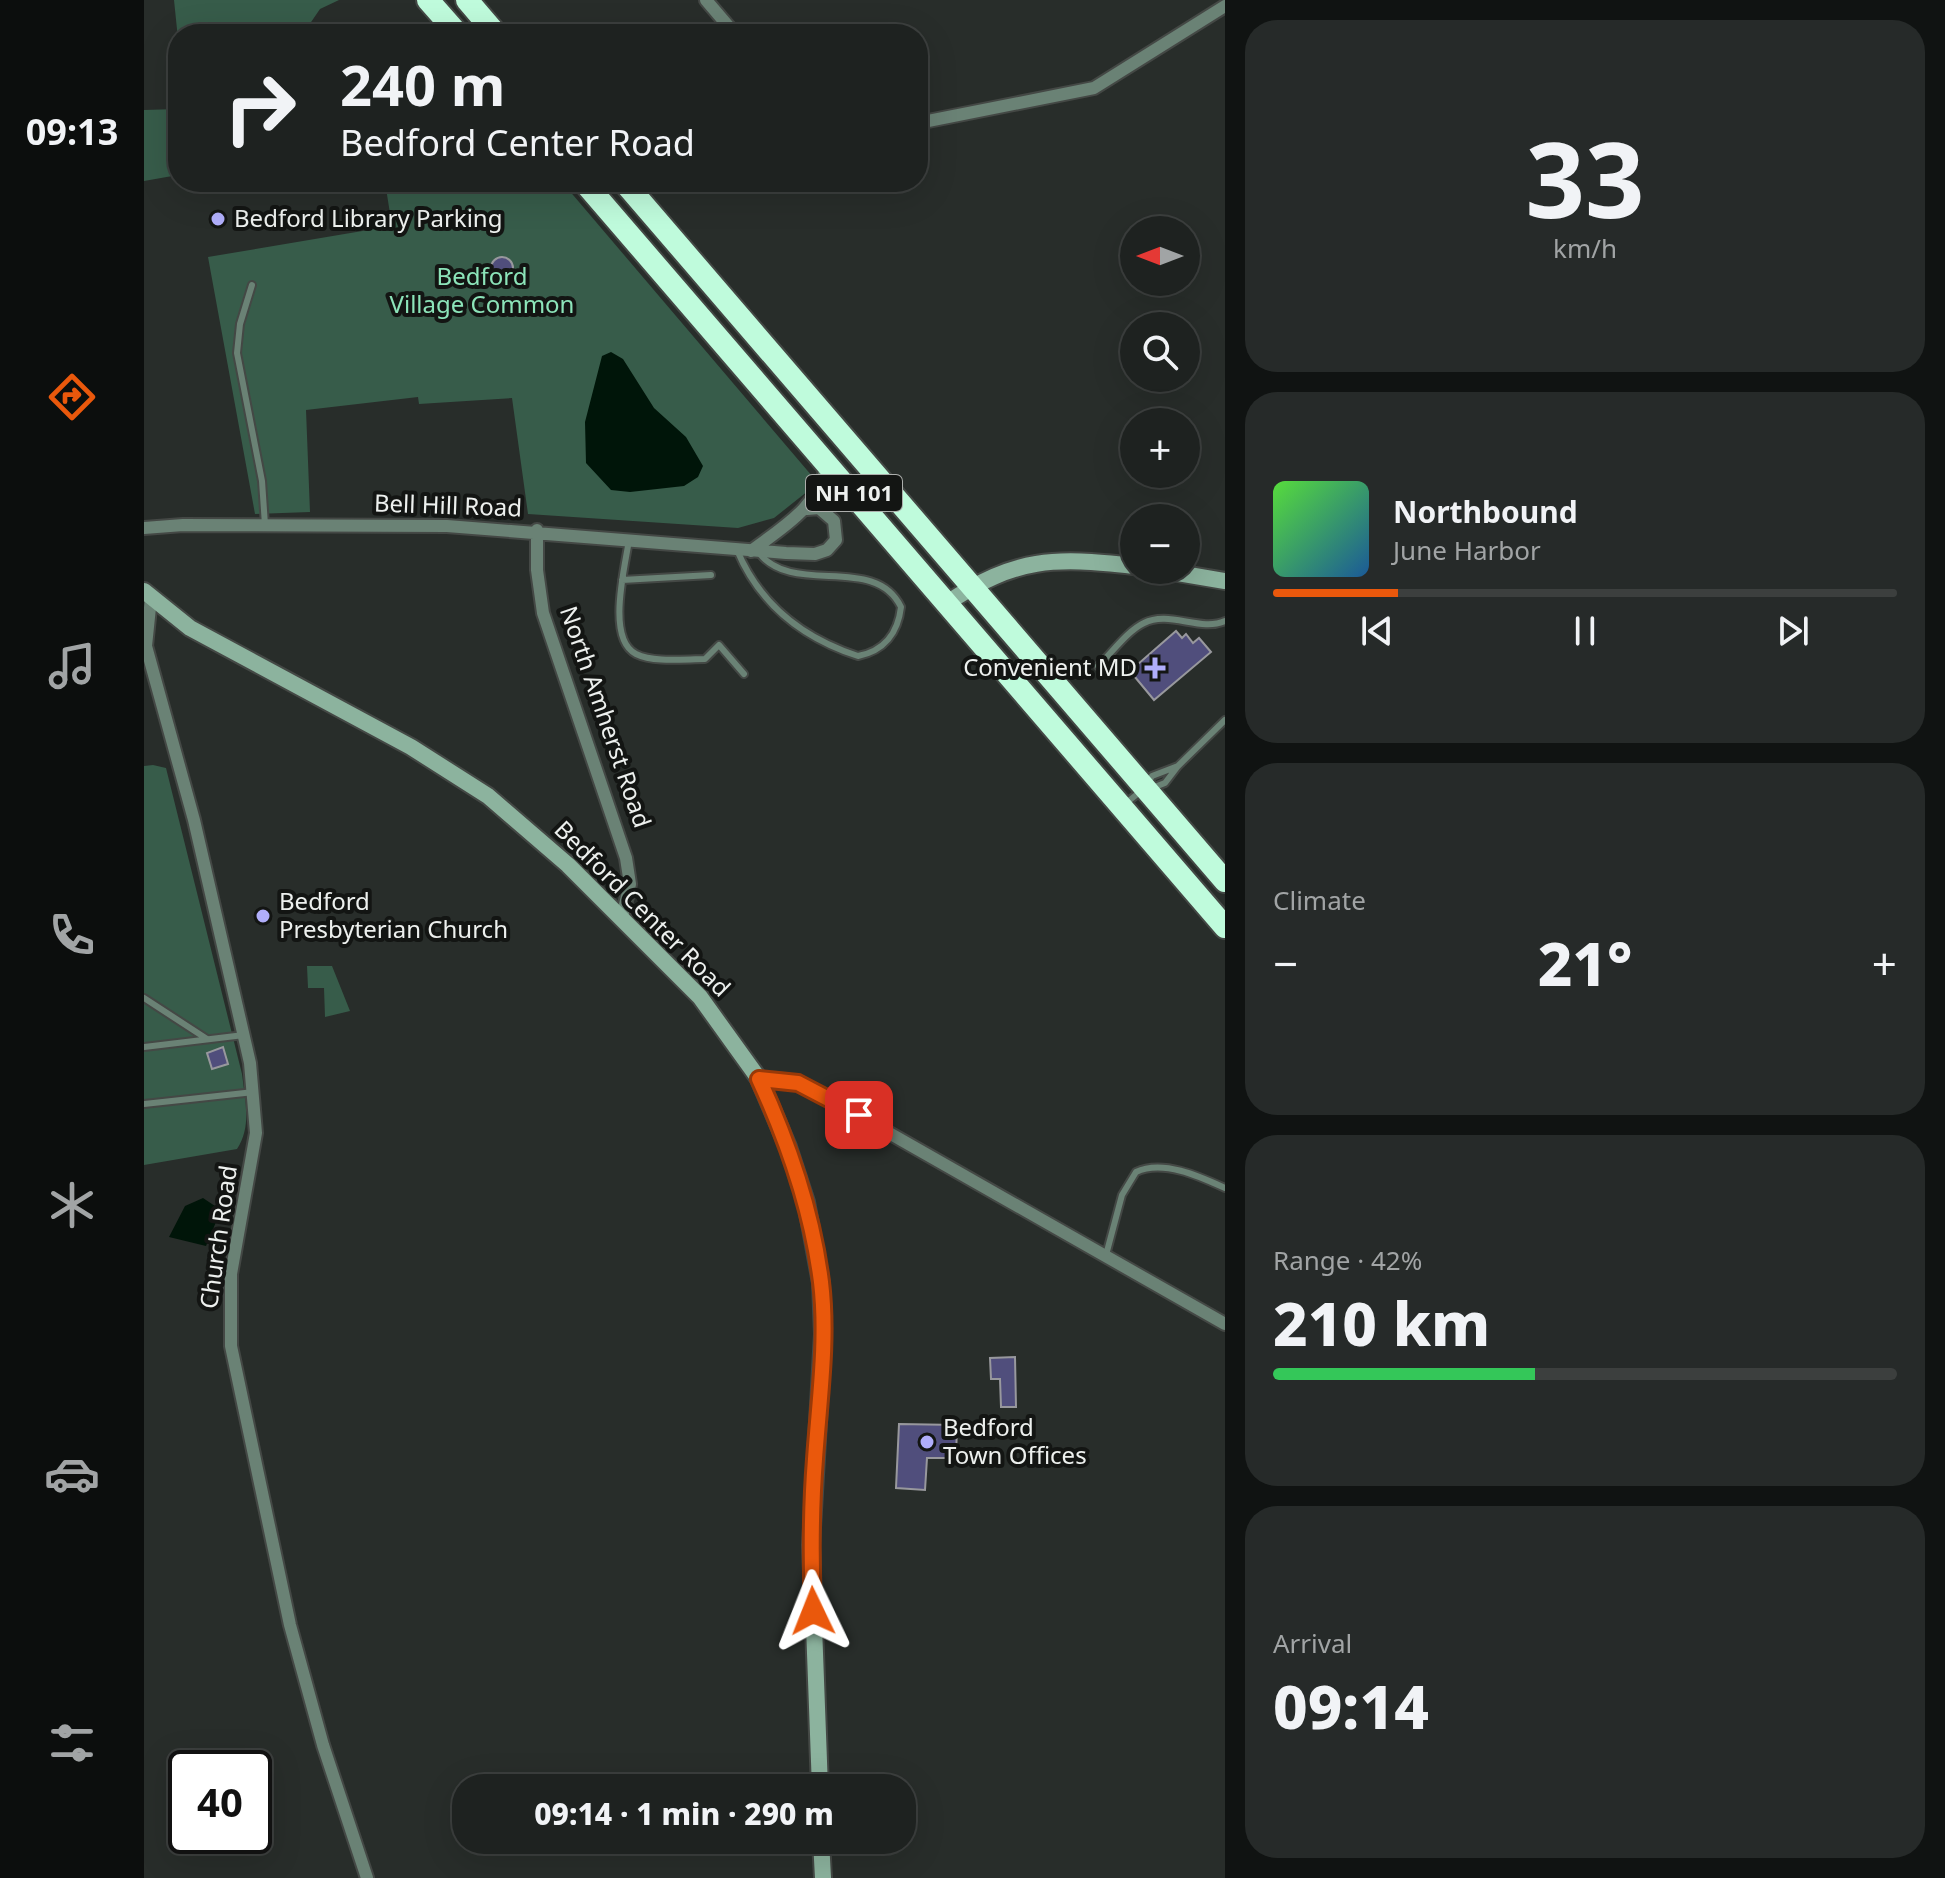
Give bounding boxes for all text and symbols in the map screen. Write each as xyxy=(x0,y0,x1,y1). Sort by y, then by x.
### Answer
text: 240 m xyxy=(340,46,505,122)
icon: right xyxy=(208,56,312,160)
text: 09:13 xyxy=(26,107,118,156)
text: 33 xyxy=(1526,107,1644,248)
text: Bedford Center Road xyxy=(340,118,695,167)
place label: Bedford Library Parking xyxy=(234,201,502,234)
marker: Bedford Library Parking xyxy=(209,210,227,228)
north arrow xyxy=(1120,216,1200,296)
map controls xyxy=(1120,216,1200,584)
text: km/h xyxy=(1553,230,1617,266)
park label: Bedford Village Common xyxy=(390,259,574,320)
button: search xyxy=(1120,312,1200,392)
icon: directions xyxy=(44,369,100,425)
button: + xyxy=(1120,408,1200,488)
road number: NH 101 xyxy=(806,475,902,511)
street label: Bell Hill Road xyxy=(373,485,523,524)
text: Northbound xyxy=(1393,491,1578,532)
button: − xyxy=(1120,504,1200,584)
text: June Harbor xyxy=(1393,532,1541,568)
street label: North Amherst Road xyxy=(553,601,660,832)
icon: previous xyxy=(1355,609,1399,653)
icon: pause xyxy=(1563,609,1607,653)
icon: next xyxy=(1771,609,1815,653)
icon: music xyxy=(44,638,100,694)
place label: Convenient MD xyxy=(963,650,1137,683)
marker: Convenient MD xyxy=(1144,657,1166,679)
street label: Bedford Center Road xyxy=(548,813,738,1003)
text: Climate xyxy=(1273,882,1366,918)
place label: Bedford Presbyterian Church xyxy=(279,884,508,945)
icon: phone xyxy=(44,907,100,963)
marker: Bedford Presbyterian Church xyxy=(254,907,272,925)
text: 21° xyxy=(1538,922,1632,1004)
text: − xyxy=(1273,933,1298,993)
text: + xyxy=(1872,933,1897,993)
pin xyxy=(825,1081,893,1149)
icon: arrive xyxy=(837,1093,881,1137)
street label: Church Road xyxy=(191,1163,244,1311)
icon: climate xyxy=(44,1177,100,1233)
text: Range · 42% xyxy=(1273,1242,1422,1278)
text: 210 km xyxy=(1273,1282,1490,1364)
place label: Bedford Town Offices xyxy=(943,1410,1087,1471)
marker: Bedford Town Offices xyxy=(918,1433,936,1451)
icon: car xyxy=(44,1446,100,1502)
position arrow xyxy=(771,1569,855,1653)
text: Arrival xyxy=(1273,1625,1352,1661)
text: 09:14 xyxy=(1273,1665,1429,1747)
icon: filters xyxy=(44,1715,100,1771)
speed limit sign: 40 xyxy=(168,1750,272,1854)
text: 09:14 · 1 min · 290 m xyxy=(534,1793,834,1834)

